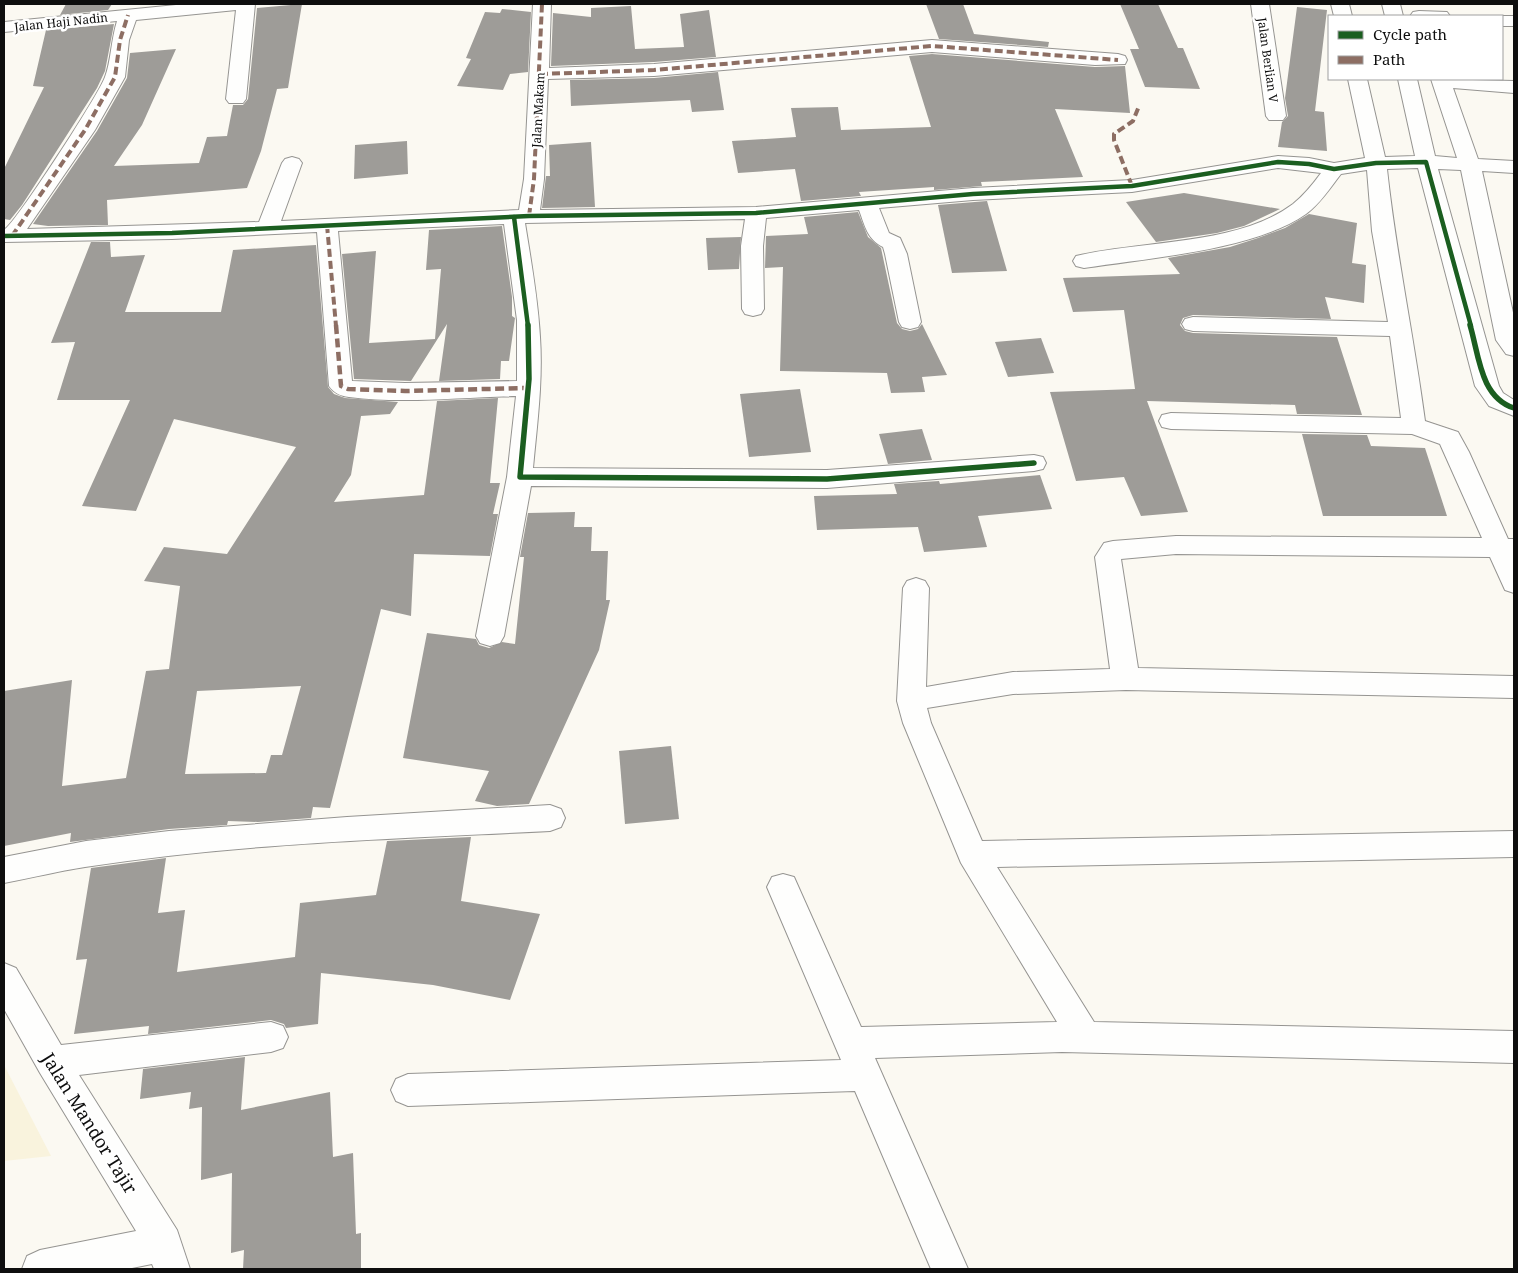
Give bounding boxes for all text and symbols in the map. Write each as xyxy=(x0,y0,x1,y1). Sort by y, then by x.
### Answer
street label: Jalan Haji Nadin xyxy=(12,9,109,35)
street label: Jalan Berlian V xyxy=(1253,15,1282,104)
legend xyxy=(1328,15,1503,80)
text: Cycle path xyxy=(1373,24,1448,44)
text: Path xyxy=(1373,49,1406,69)
street label: Jalan Makam xyxy=(527,72,548,149)
street label: Jalan Mandor Tajir xyxy=(36,1047,143,1199)

